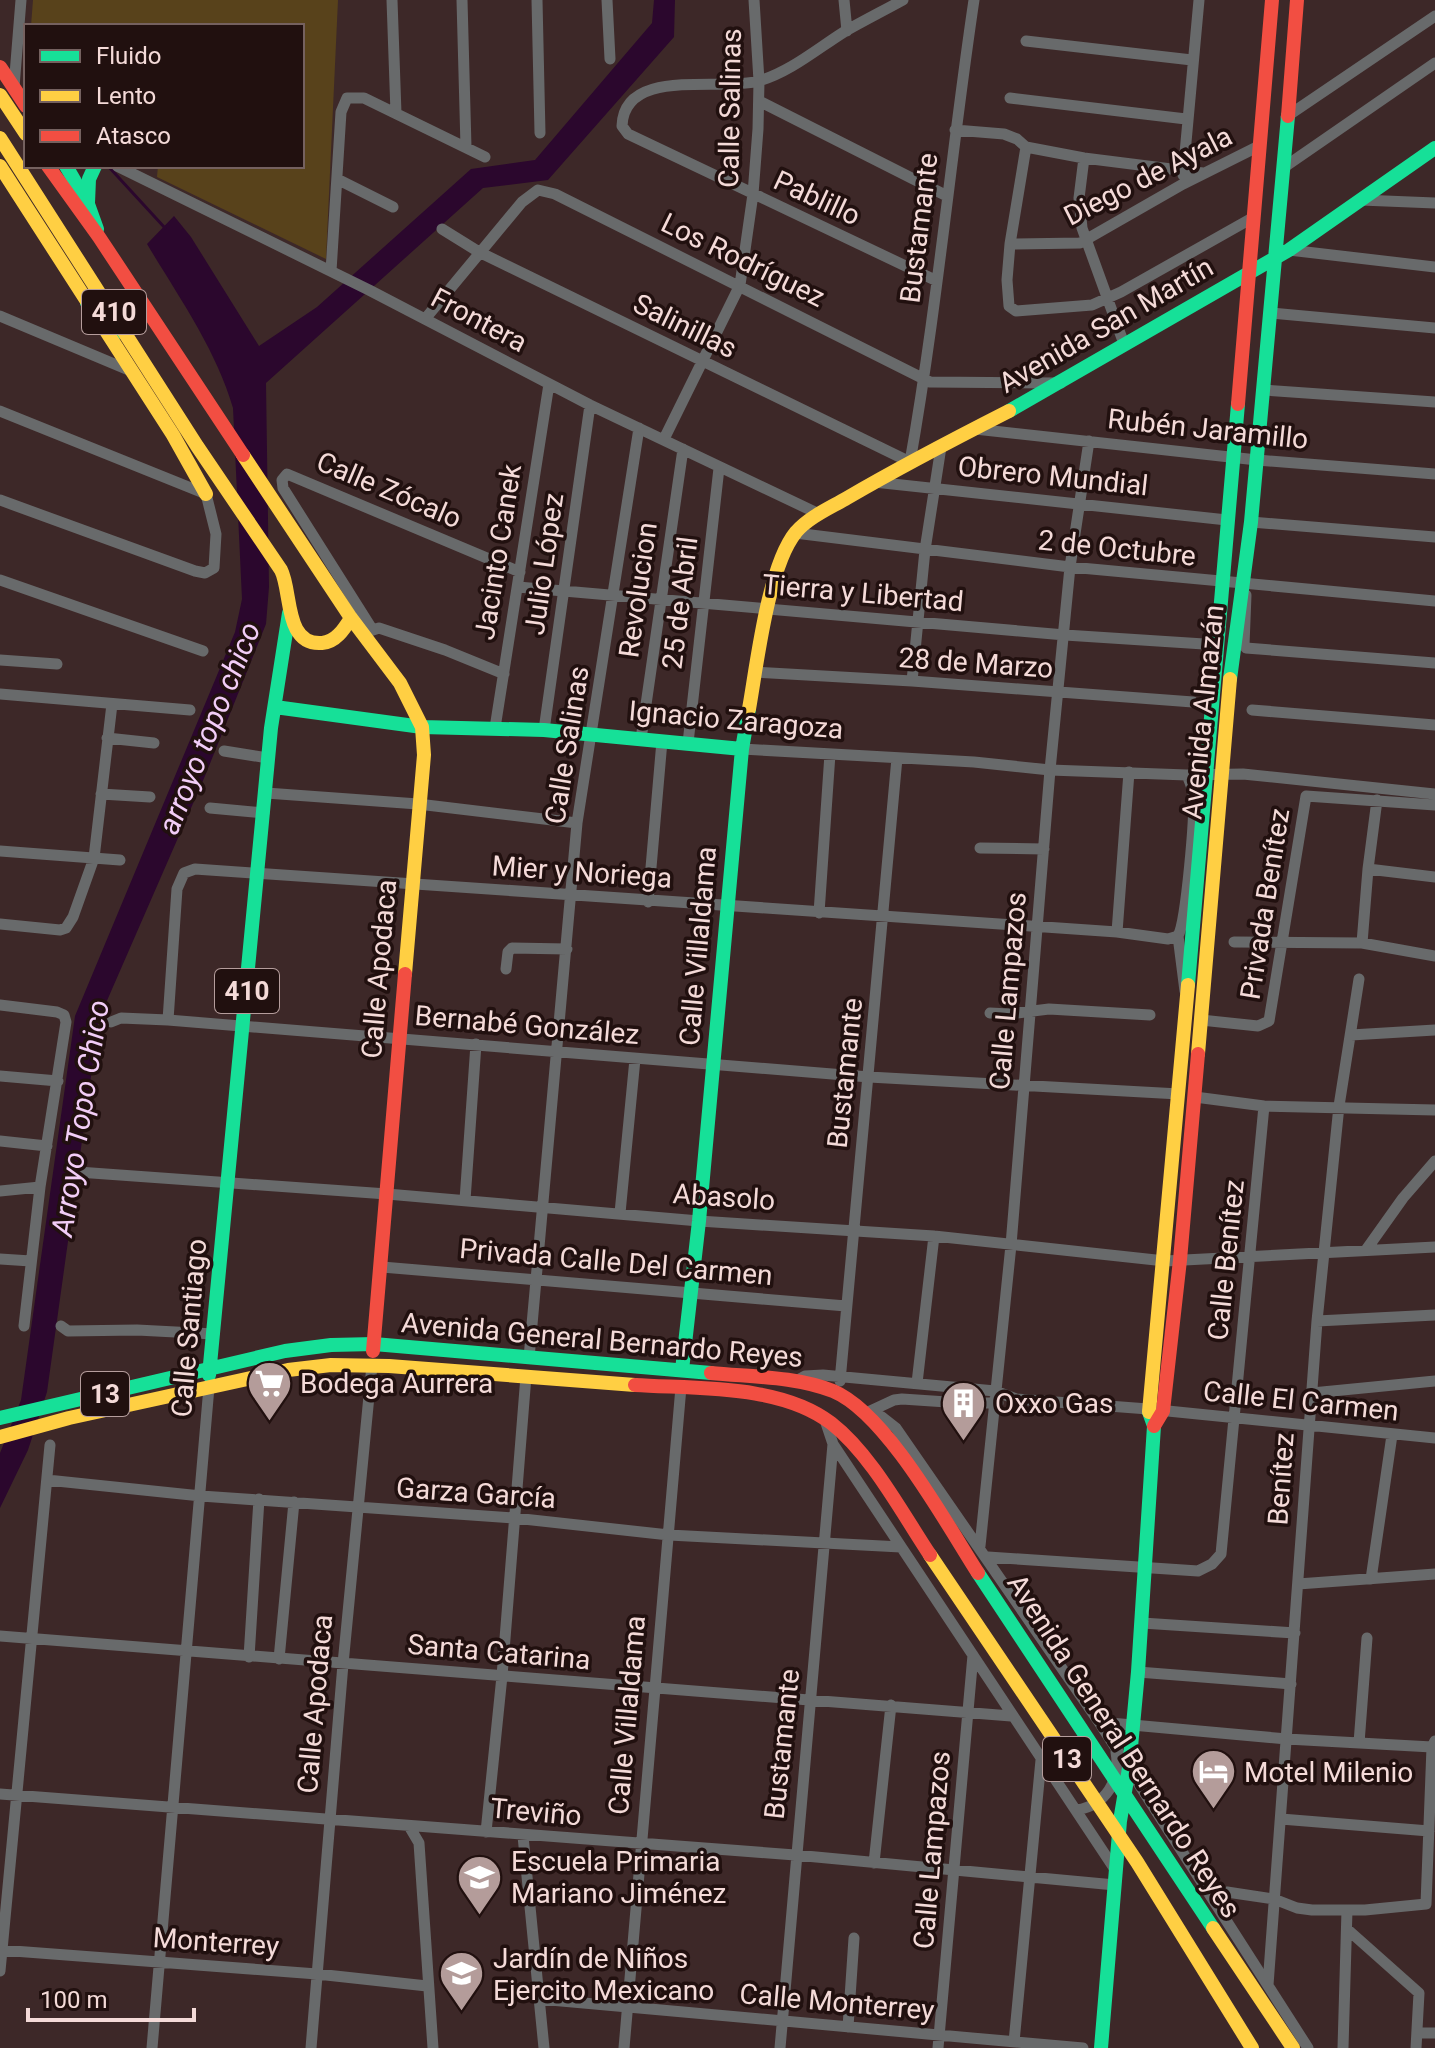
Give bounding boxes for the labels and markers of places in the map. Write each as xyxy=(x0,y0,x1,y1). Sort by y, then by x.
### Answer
supermarket icon: Bodega Aurrera xyxy=(245,1359,293,1422)
place label: Bodega Aurrera xyxy=(300,1367,493,1400)
building icon: Oxxo Gas xyxy=(940,1379,988,1442)
place label: Oxxo Gas xyxy=(995,1387,1113,1420)
hotel icon: Motel Milenio xyxy=(1189,1748,1237,1811)
place label: Motel Milenio xyxy=(1244,1756,1413,1789)
place label: Escuela Primaria Mariano Jiménez xyxy=(511,1845,726,1910)
school or university icon: Escuela Primaria Mariano Jiménez xyxy=(456,1853,504,1916)
place label: Jardín de Niños Ejercito Mexicano xyxy=(493,1942,714,2007)
school or university icon: Jardín de Niños Ejercito Mexicano xyxy=(438,1950,486,2013)

